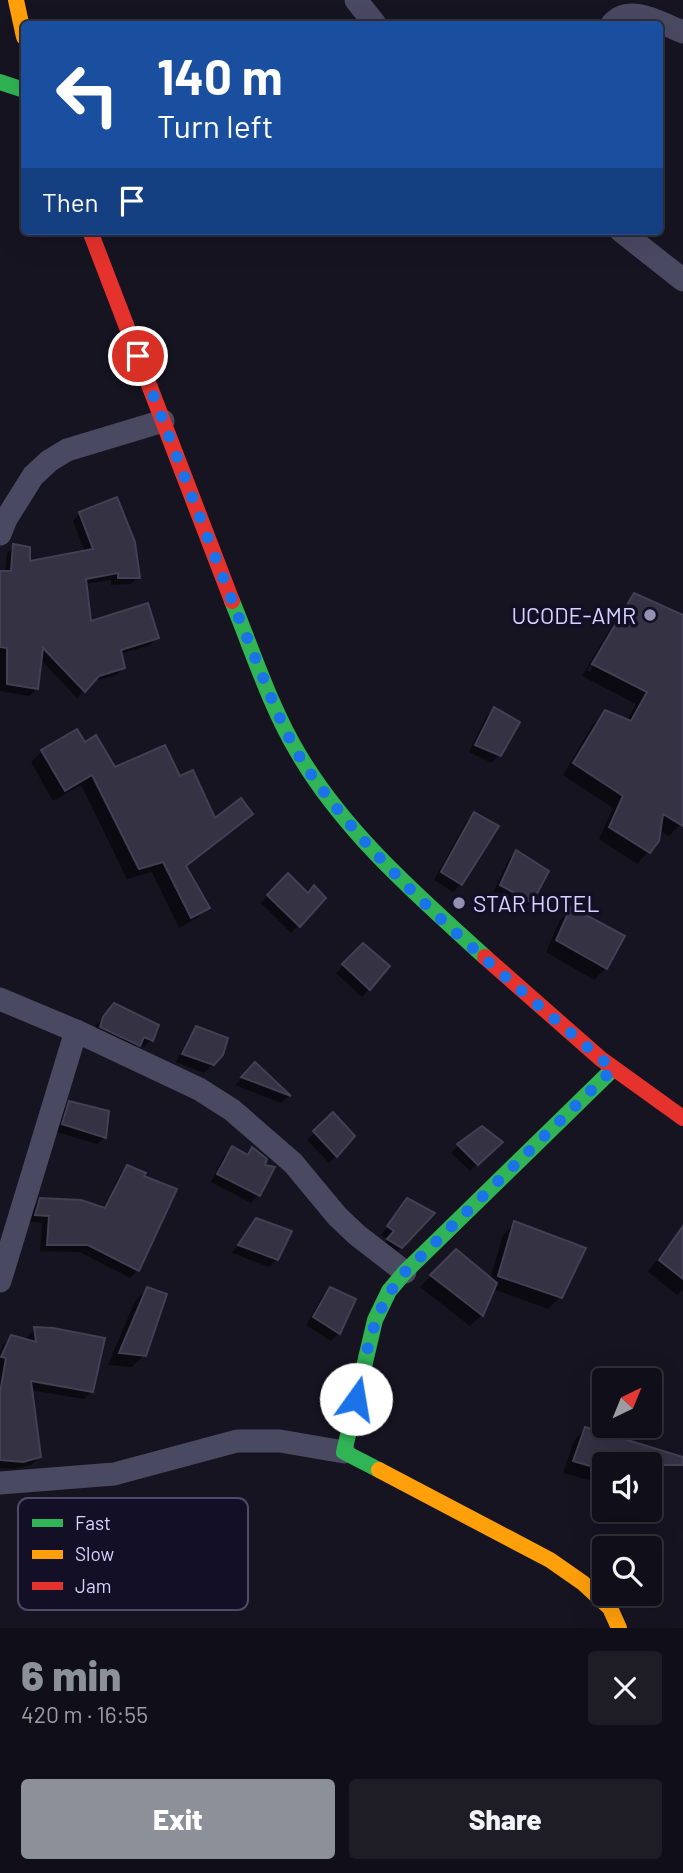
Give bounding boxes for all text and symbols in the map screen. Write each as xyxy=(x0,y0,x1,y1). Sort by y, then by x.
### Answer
text: 140 m xyxy=(157,46,283,105)
icon: left xyxy=(42,49,133,140)
text: Turn left xyxy=(157,106,274,144)
icon: arrive xyxy=(113,182,151,220)
text: Then xyxy=(42,186,99,217)
pin xyxy=(108,326,168,386)
icon: arrive xyxy=(119,337,157,375)
place label: UCODE-AMR xyxy=(511,601,636,629)
marker: UCODE-AMR xyxy=(642,607,658,623)
place label: STAR HOTEL xyxy=(473,889,600,917)
marker: STAR HOTEL xyxy=(451,895,467,911)
position arrow xyxy=(319,1362,393,1436)
north arrow xyxy=(592,1368,662,1438)
map controls xyxy=(592,1368,662,1606)
button: sound xyxy=(592,1452,662,1522)
legend xyxy=(18,1498,248,1610)
text: Fast xyxy=(75,1511,111,1534)
button: search xyxy=(592,1536,662,1606)
text: Slow xyxy=(75,1542,114,1565)
text: Jam xyxy=(75,1574,111,1597)
text: 6 min xyxy=(21,1649,121,1699)
button: close xyxy=(588,1651,662,1725)
text: 420 m · 16:55 xyxy=(21,1700,148,1728)
button: Exit xyxy=(21,1779,335,1859)
button: Share xyxy=(349,1779,662,1859)

